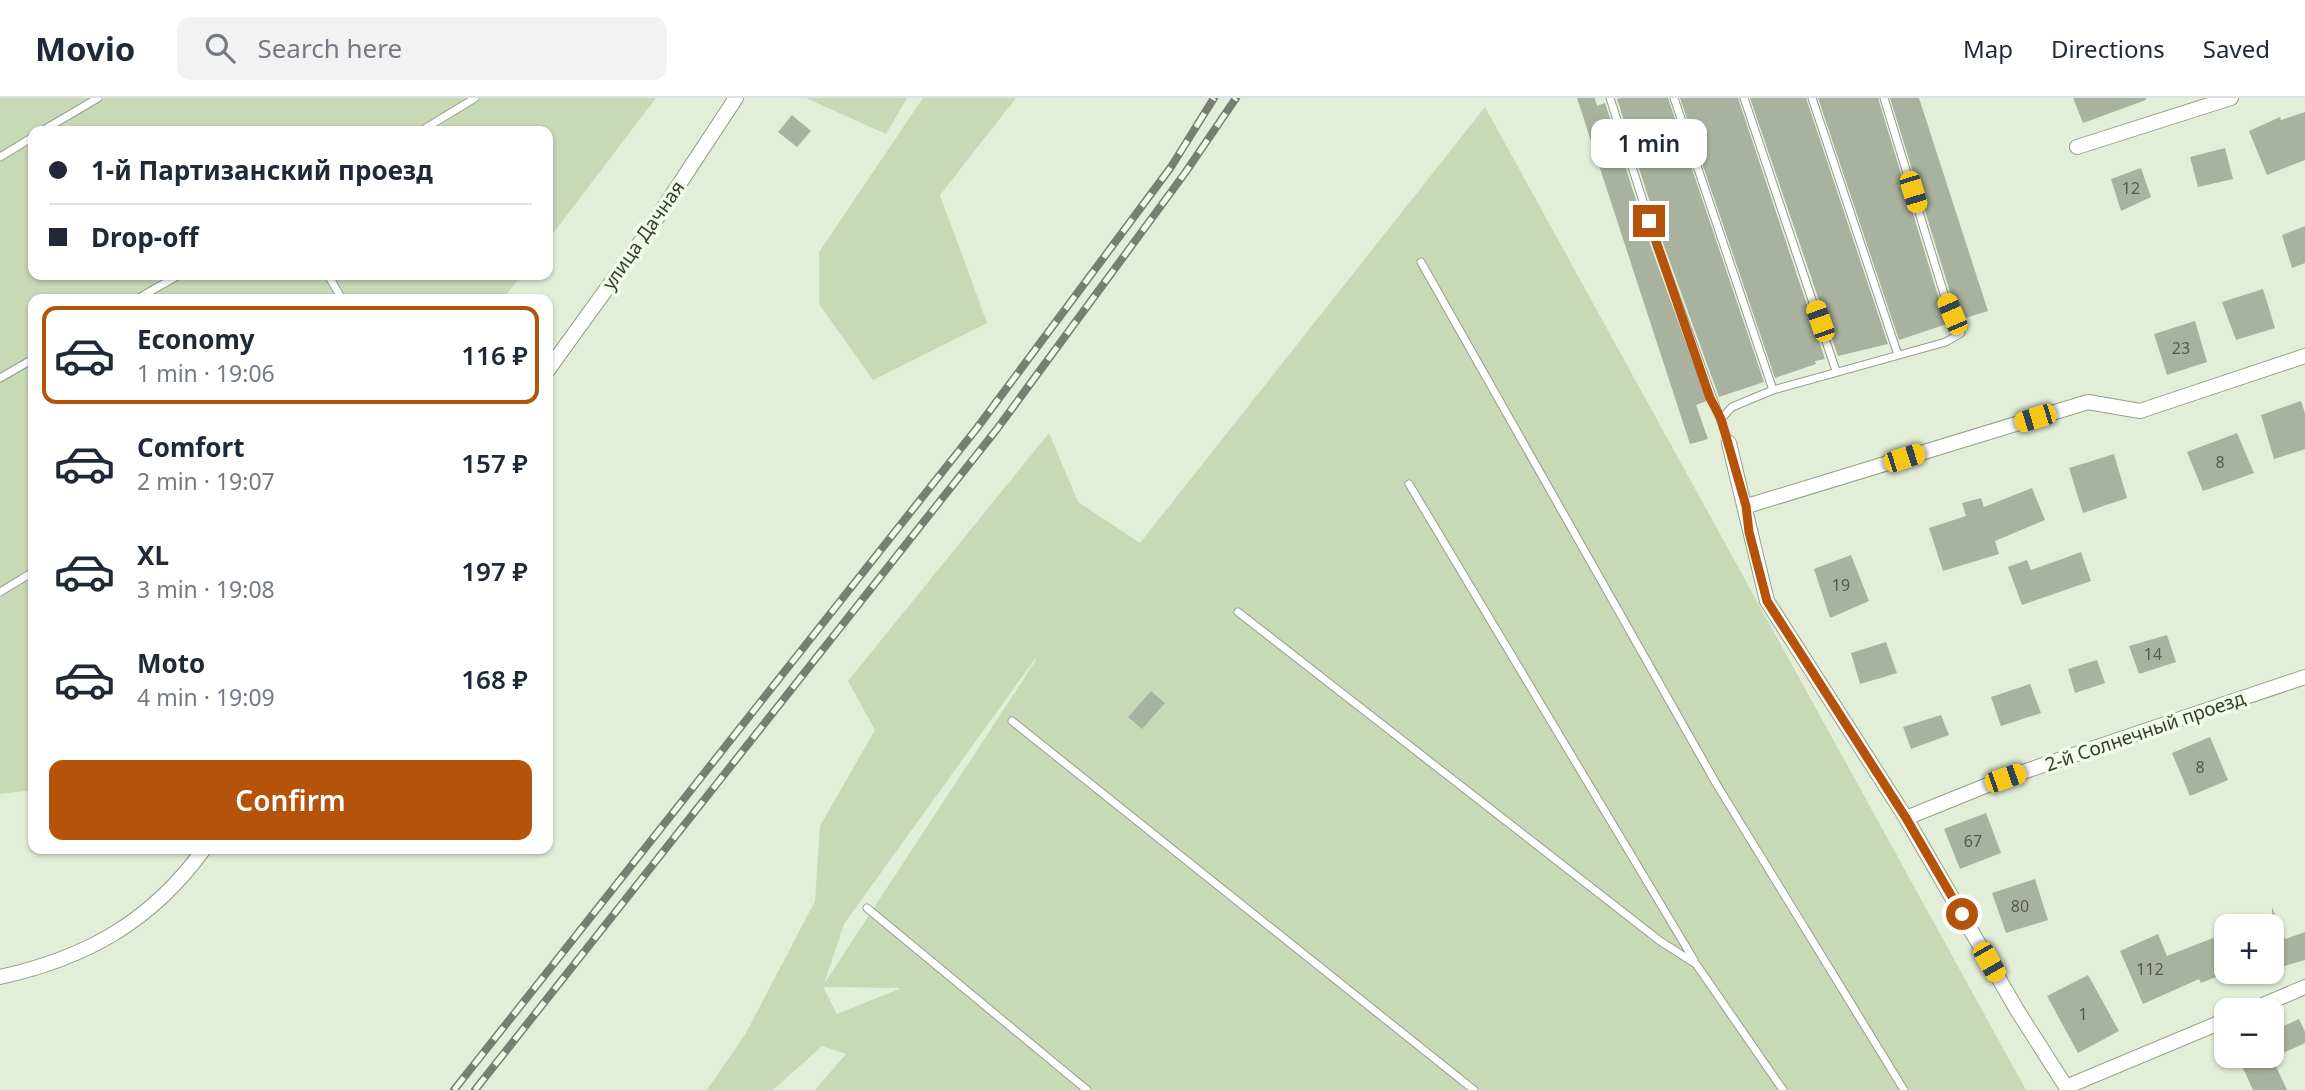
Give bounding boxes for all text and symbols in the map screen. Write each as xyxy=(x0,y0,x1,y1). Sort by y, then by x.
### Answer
search box xyxy=(177,17,667,80)
text: Movio xyxy=(35,26,135,71)
icon: search xyxy=(201,29,239,67)
text: Search here xyxy=(257,30,402,66)
text: Map xyxy=(1963,32,2013,65)
text: Directions xyxy=(2051,32,2165,65)
text: Saved xyxy=(2203,32,2270,65)
callout: 1 min xyxy=(1591,120,1707,169)
text: 1 min xyxy=(1618,127,1680,159)
text: 1-й Партизанский проезд xyxy=(91,152,433,188)
car xyxy=(1897,169,1930,215)
street label: улица Дачная xyxy=(596,175,690,295)
house number: 12 xyxy=(2122,177,2140,199)
route end xyxy=(1633,205,1665,237)
text: Drop-off xyxy=(91,219,198,255)
car xyxy=(1935,291,1970,337)
car xyxy=(1804,298,1837,344)
text: Economy xyxy=(137,321,255,357)
icon: car xyxy=(53,324,116,387)
text: 116 ₽ xyxy=(461,337,528,373)
house number: 23 xyxy=(2172,337,2190,359)
text: 1 min · 19:06 xyxy=(137,357,275,389)
car xyxy=(2012,402,2059,434)
text: Comfort xyxy=(137,429,245,465)
icon: car xyxy=(53,432,116,495)
car xyxy=(1881,442,1928,474)
text: 157 ₽ xyxy=(461,445,528,481)
house number: 8 xyxy=(2215,451,2225,473)
text: 2 min · 19:07 xyxy=(137,465,275,497)
text: XL xyxy=(137,537,169,573)
icon: car xyxy=(53,540,116,603)
text: 197 ₽ xyxy=(461,553,528,589)
text: 3 min · 19:08 xyxy=(137,573,275,605)
house number: 19 xyxy=(1832,574,1850,596)
house number: 14 xyxy=(2144,643,2162,665)
text: Moto xyxy=(137,645,205,681)
icon: car xyxy=(53,648,116,711)
text: 168 ₽ xyxy=(461,661,528,697)
text: 4 min · 19:09 xyxy=(137,681,275,713)
street label: 2-й Солнечный проезд xyxy=(2042,684,2249,777)
house number: 8 xyxy=(2195,756,2205,778)
button: Confirm xyxy=(49,760,532,840)
car xyxy=(1982,761,2029,795)
house number: 67 xyxy=(1964,830,1982,852)
house number: 80 xyxy=(2011,895,2029,917)
route start xyxy=(1946,898,1978,930)
map controls xyxy=(2214,914,2284,1068)
button: + xyxy=(2214,914,2284,984)
car xyxy=(1970,939,2009,985)
house number: 112 xyxy=(2136,958,2164,980)
button: − xyxy=(2214,998,2284,1068)
house number: 1 xyxy=(2078,1003,2088,1025)

